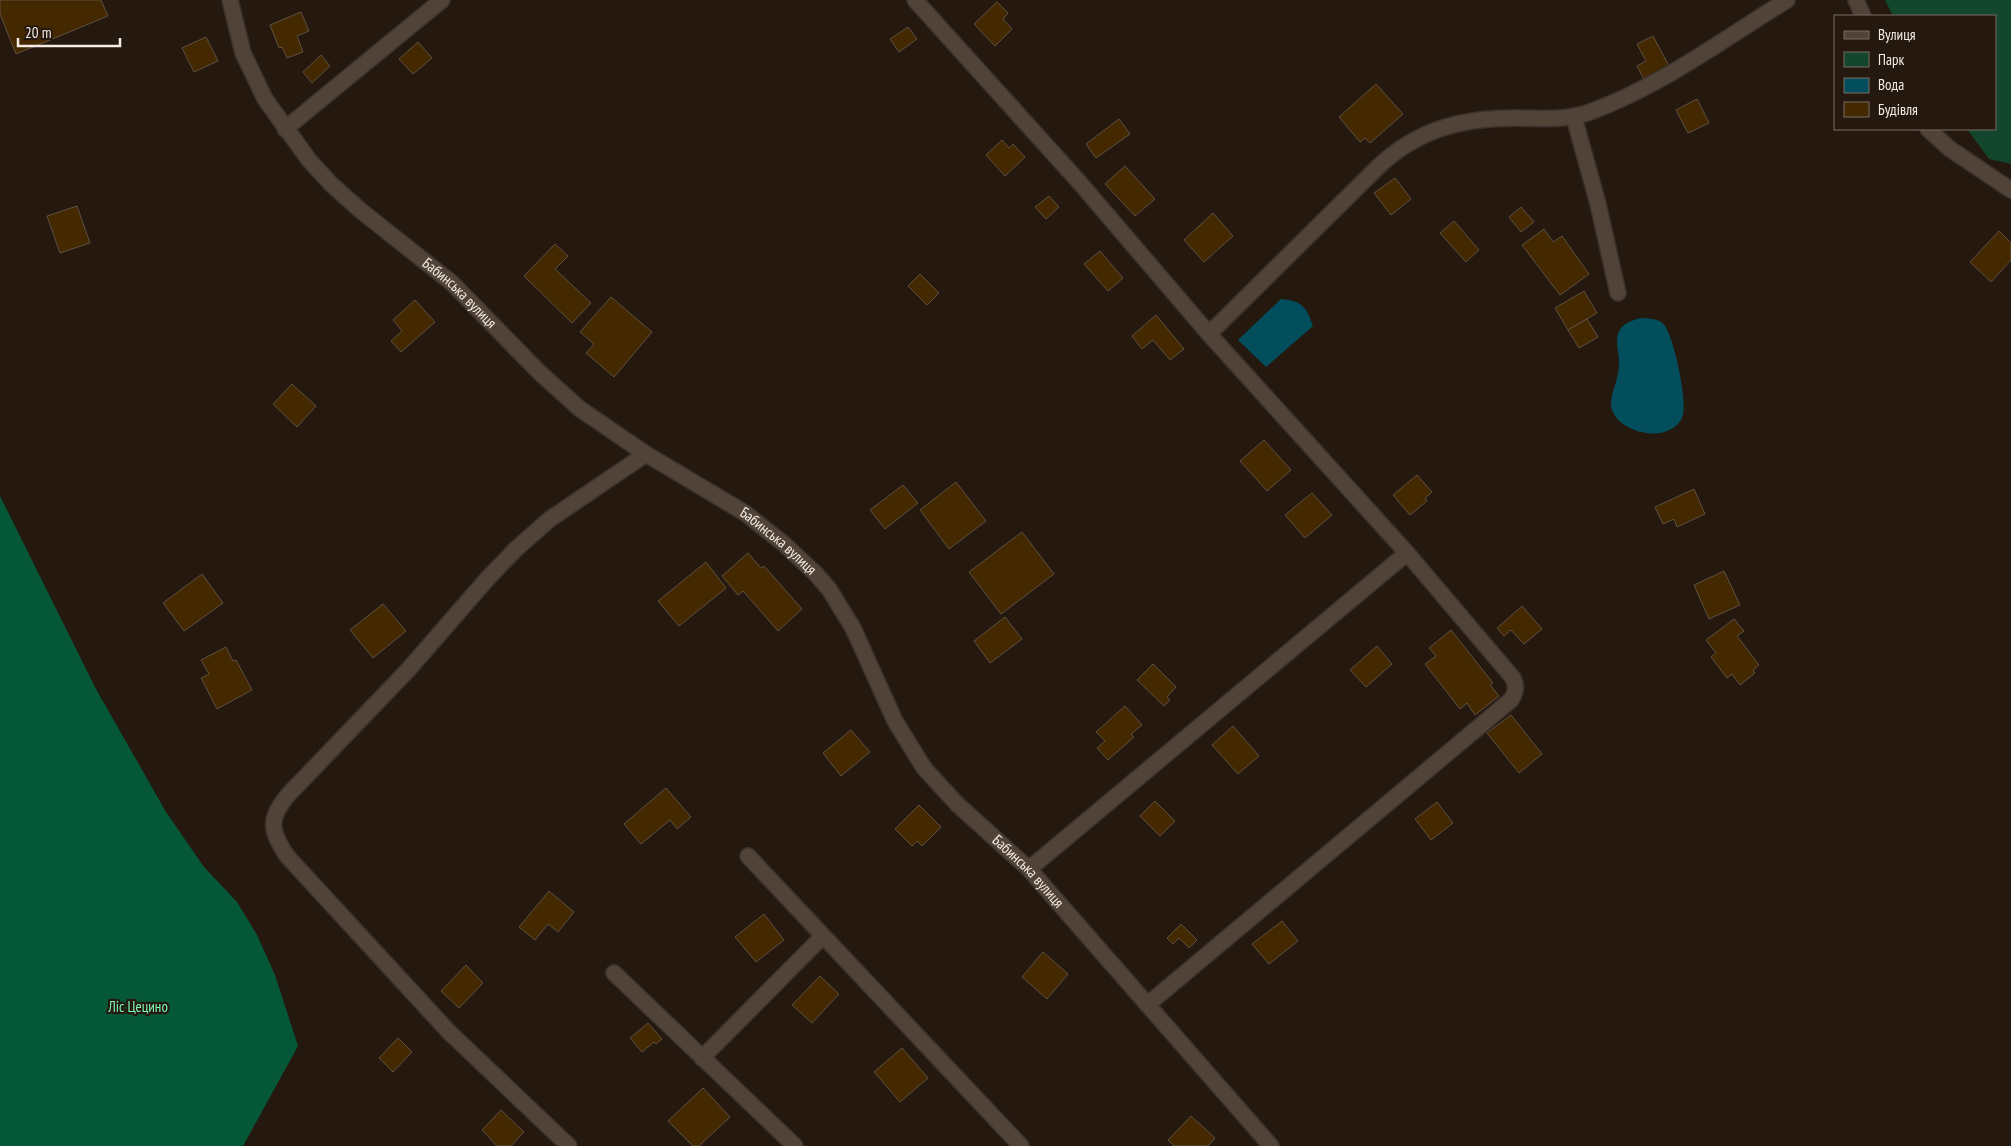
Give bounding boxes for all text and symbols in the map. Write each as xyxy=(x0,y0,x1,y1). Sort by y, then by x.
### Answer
scale bar xyxy=(18,15,120,47)
legend xyxy=(1834,15,1996,130)
text: 20 m xyxy=(25,23,51,42)
text: Вулиця xyxy=(1878,25,1916,44)
text: Парк xyxy=(1878,50,1904,69)
text: Вода xyxy=(1878,75,1904,94)
text: Будівля xyxy=(1878,100,1918,119)
street label: Бабинська вулиця xyxy=(419,253,501,332)
street label: Бабинська вулиця xyxy=(737,502,821,579)
street label: Бабинська вулиця xyxy=(988,830,1069,912)
park label: Ліс Цецино xyxy=(107,997,168,1016)

